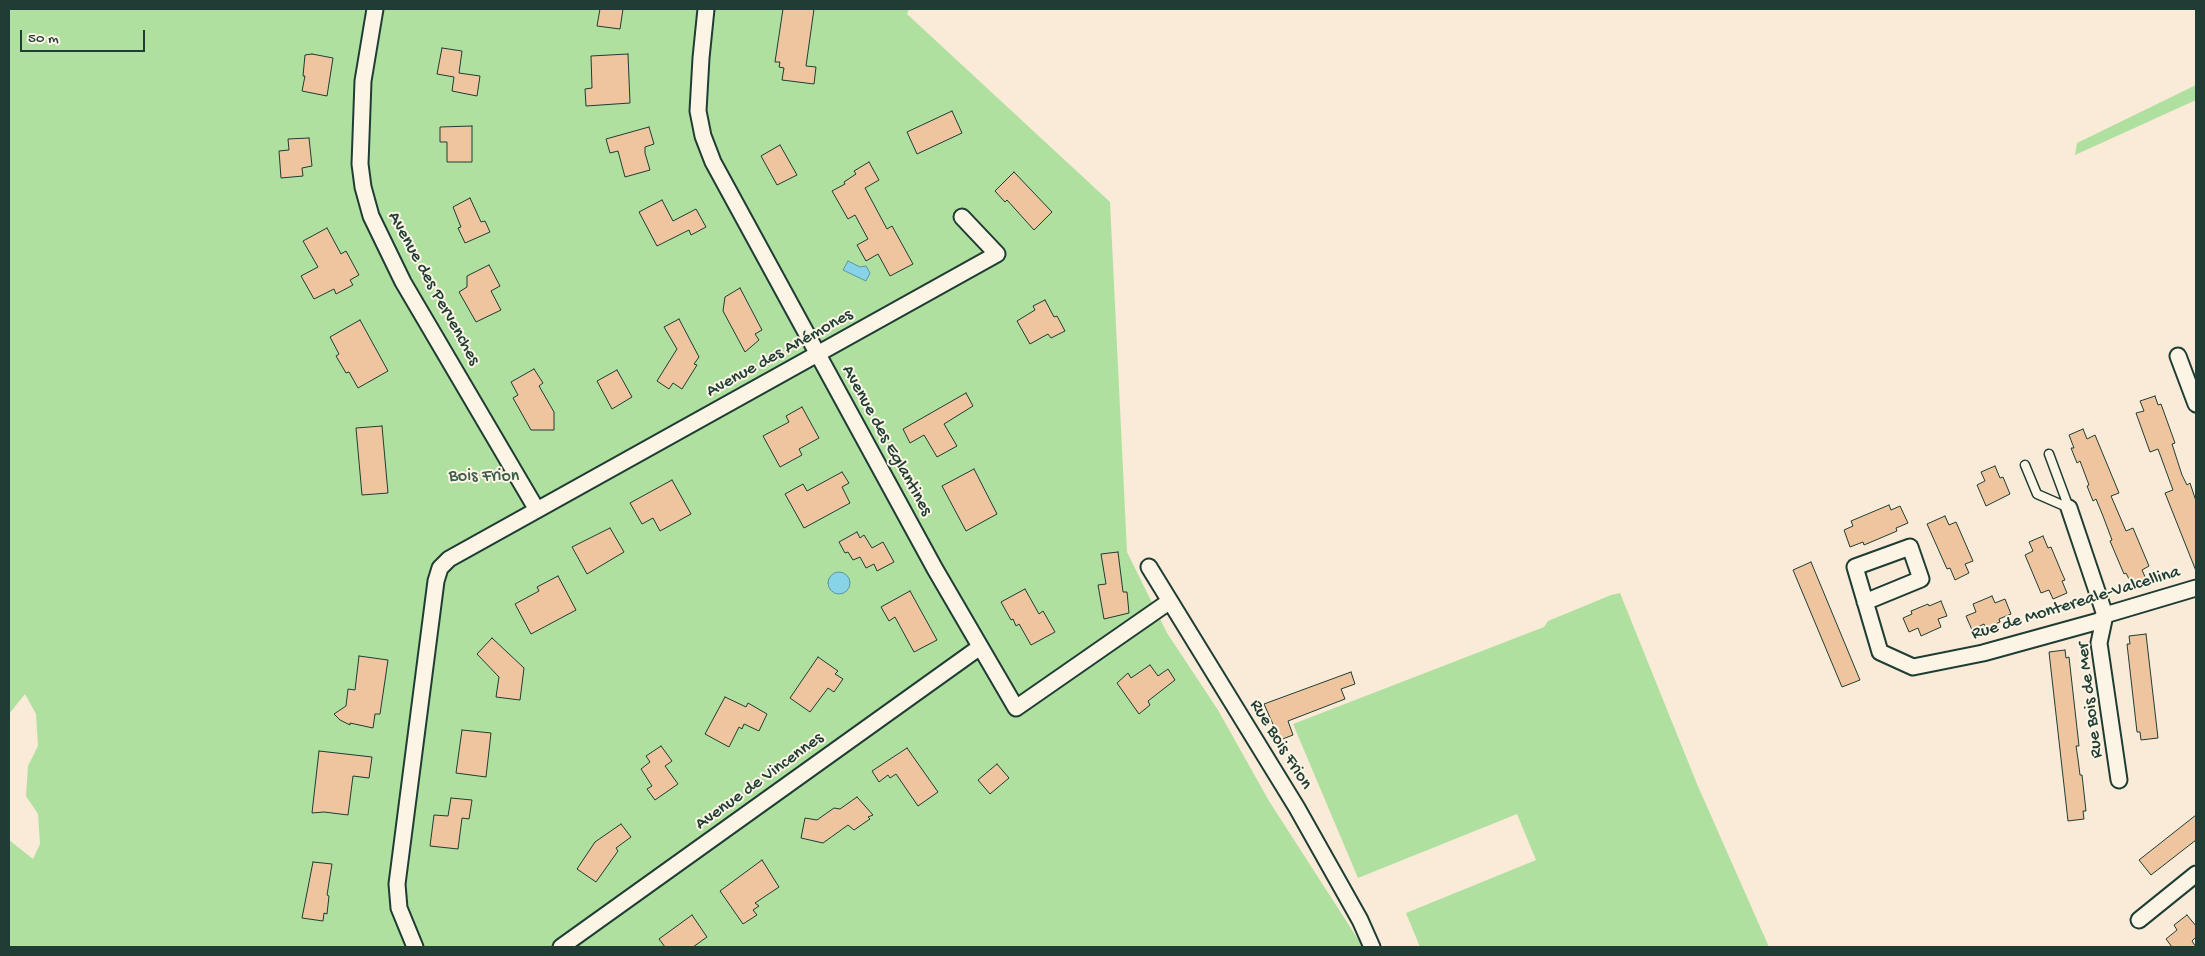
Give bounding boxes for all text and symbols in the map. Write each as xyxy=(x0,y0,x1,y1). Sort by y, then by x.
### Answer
scale bar xyxy=(22,20,148,52)
text: 50 m xyxy=(28,30,59,48)
street label: Avenue des Pervenches xyxy=(382,208,484,370)
street label: Avenue des Anémones xyxy=(703,305,857,403)
street label: Avenue des Eglantines xyxy=(836,362,936,520)
park label: Bois Frion xyxy=(449,466,519,488)
street label: Rue de Montereale-Valcellina xyxy=(1969,562,2183,646)
street label: Rue Bois de Mer xyxy=(2073,641,2109,759)
street label: Rue Bois Frion xyxy=(1244,696,1316,794)
street label: Avenue de Vincennes xyxy=(692,728,828,836)

